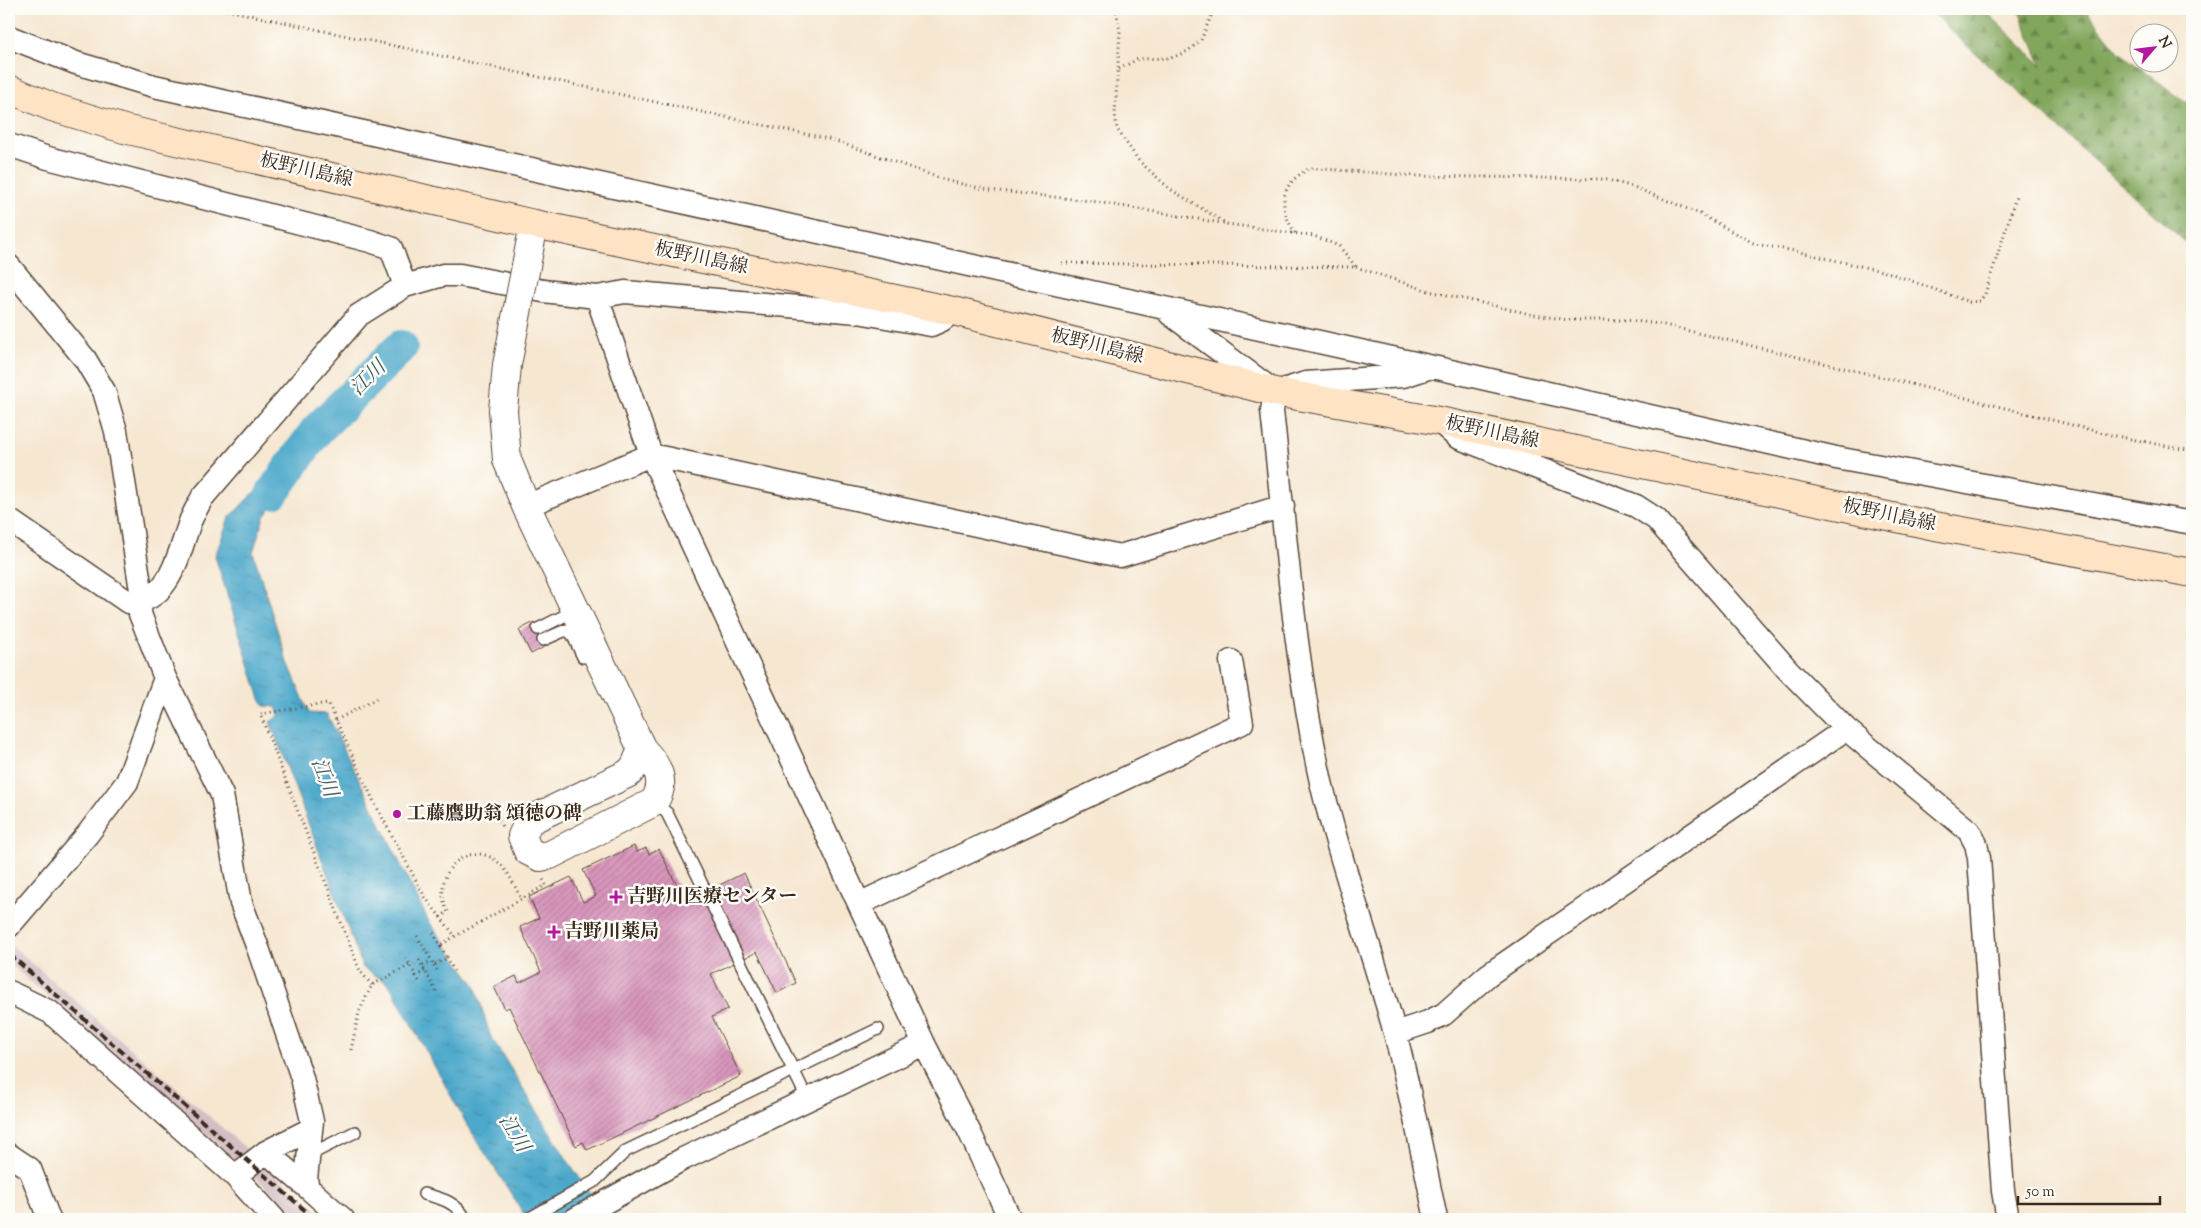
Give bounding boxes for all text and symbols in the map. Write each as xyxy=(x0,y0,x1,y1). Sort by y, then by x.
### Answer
north arrow xyxy=(2128,22,2178,72)
text: N xyxy=(2152,33,2175,52)
street label: 板野川島線 xyxy=(257,147,355,195)
street label: 板野川島線 xyxy=(652,236,750,282)
street label: 板野川島線 xyxy=(1048,322,1146,372)
water label: 江川 xyxy=(345,353,395,403)
street label: 板野川島線 xyxy=(1443,410,1541,456)
street label: 板野川島線 xyxy=(1840,493,1938,539)
water label: 江川 xyxy=(302,754,344,804)
place label: 工藤鷹助翁 頌徳の碑 xyxy=(407,801,582,828)
marker: 工藤鷹助翁 頌徳の碑 xyxy=(391,808,403,820)
place label: 吉野川医療センター xyxy=(627,884,797,911)
marker: 吉野川医療センター xyxy=(609,890,623,904)
place label: 吉野川薬局 xyxy=(564,919,659,946)
marker: 吉野川薬局 xyxy=(548,926,560,938)
water label: 江川 xyxy=(490,1109,537,1160)
scale bar xyxy=(2018,1173,2161,1205)
text: 50 m xyxy=(2025,1182,2055,1203)

